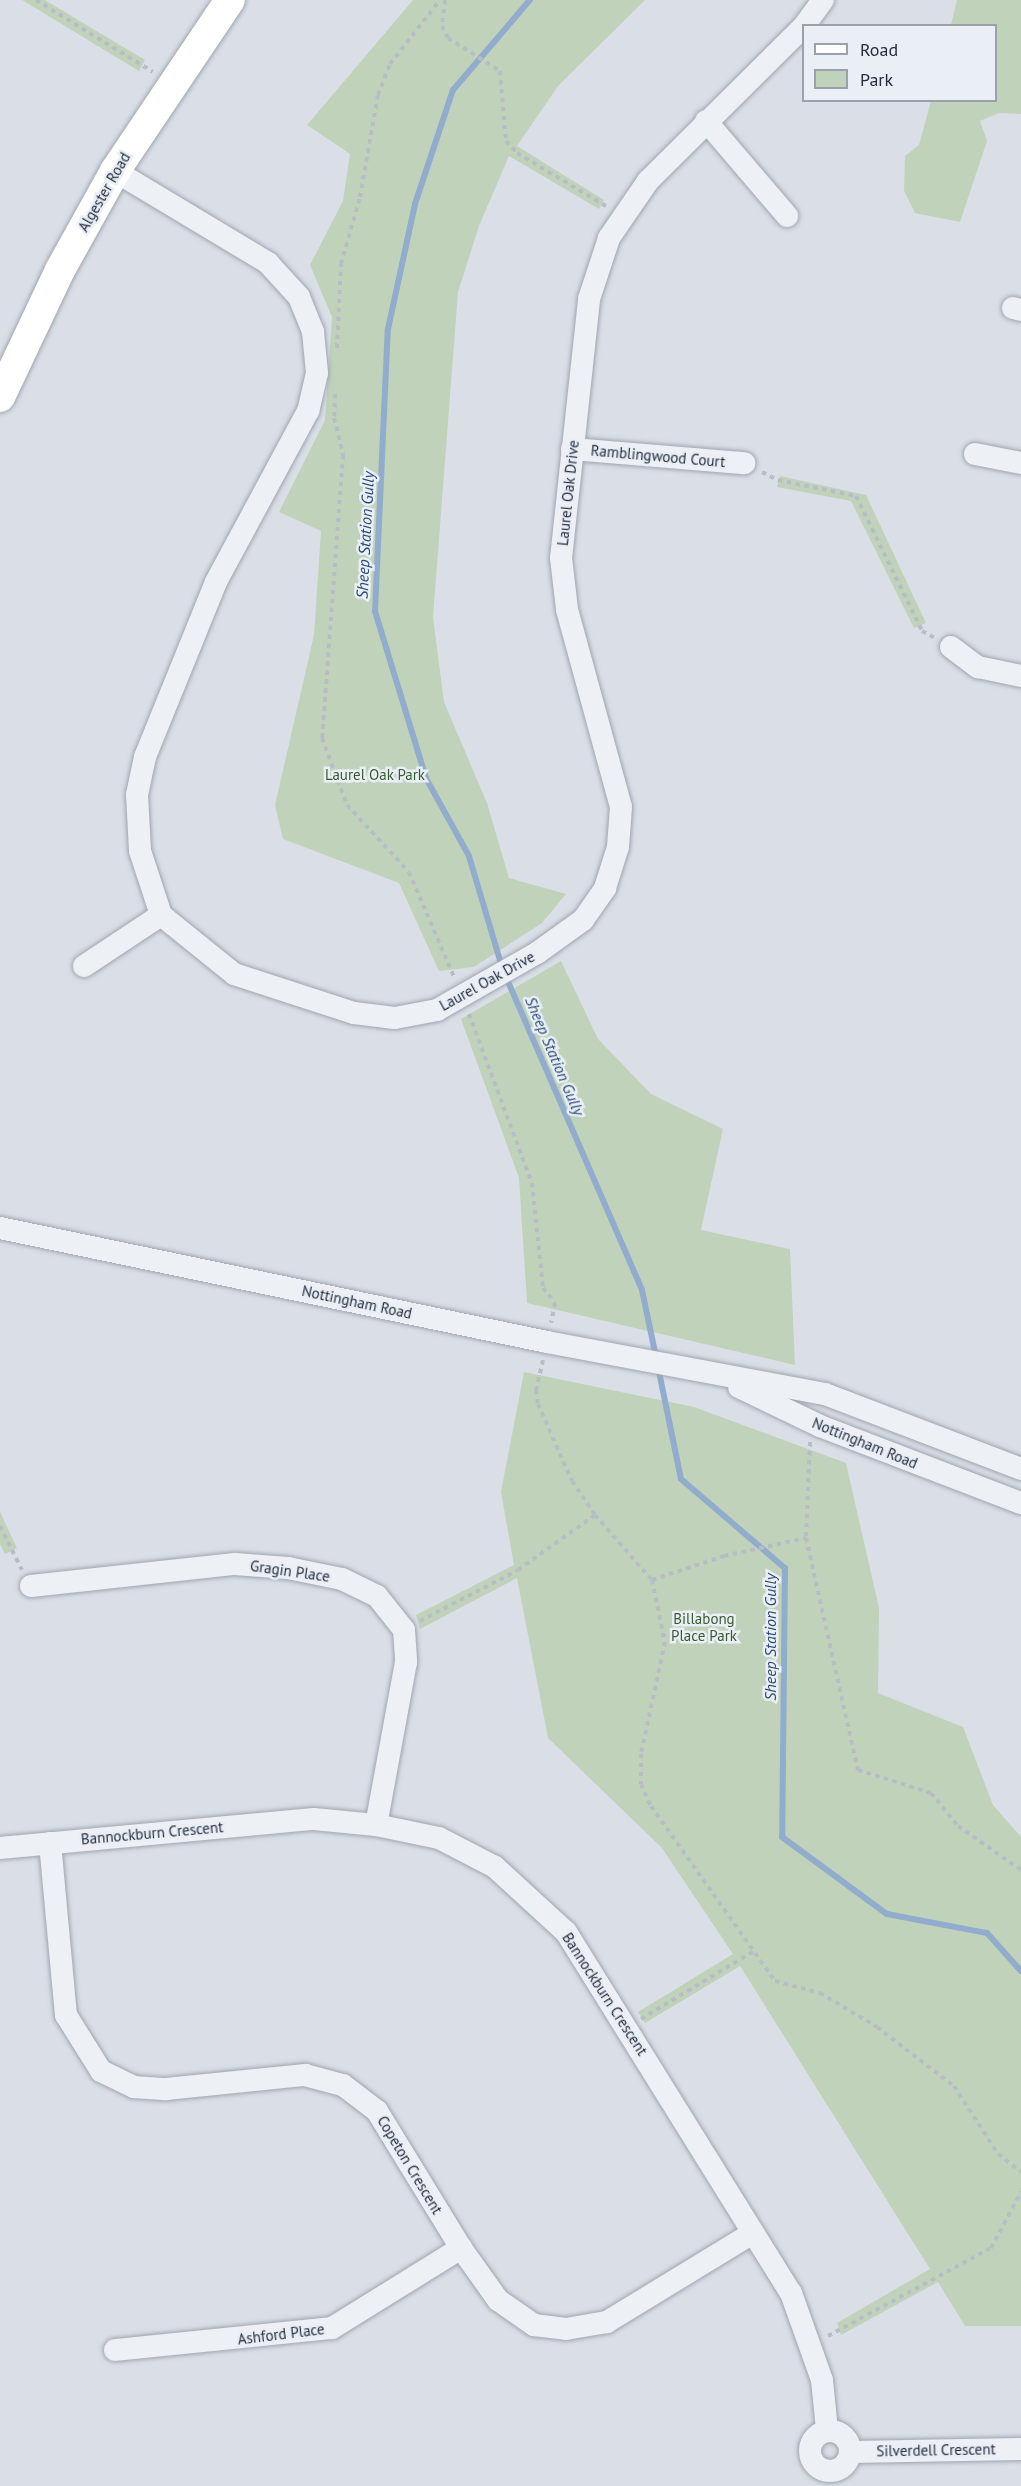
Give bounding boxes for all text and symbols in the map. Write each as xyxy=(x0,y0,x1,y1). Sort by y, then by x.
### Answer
legend xyxy=(802,24,997,102)
text: Road xyxy=(860,38,898,61)
text: Park xyxy=(860,68,893,91)
street label: Algester Road xyxy=(74,149,134,235)
street label: Laurel Oak Drive xyxy=(553,439,583,547)
street label: Ramblingwood Court xyxy=(590,441,726,471)
water label: Sheep Station Gully xyxy=(352,471,378,599)
park label: Laurel Oak Park xyxy=(325,766,425,784)
street label: Laurel Oak Drive xyxy=(436,947,538,1015)
water label: Sheep Station Gully xyxy=(521,994,589,1118)
street label: Nottingham Road xyxy=(300,1282,414,1322)
street label: Nottingham Road xyxy=(810,1414,920,1472)
street label: Gragin Place xyxy=(249,1557,331,1585)
water label: Sheep Station Gully xyxy=(760,1573,780,1701)
park label: Billabong Place Park xyxy=(671,1609,737,1644)
street label: Bannockburn Crescent xyxy=(80,1818,224,1848)
street label: Bannockburn Crescent xyxy=(559,1929,651,2059)
street label: Copeton Crescent xyxy=(374,2113,446,2217)
street label: Ashford Place xyxy=(237,2320,325,2348)
street label: Silverdell Crescent xyxy=(876,2440,996,2460)

